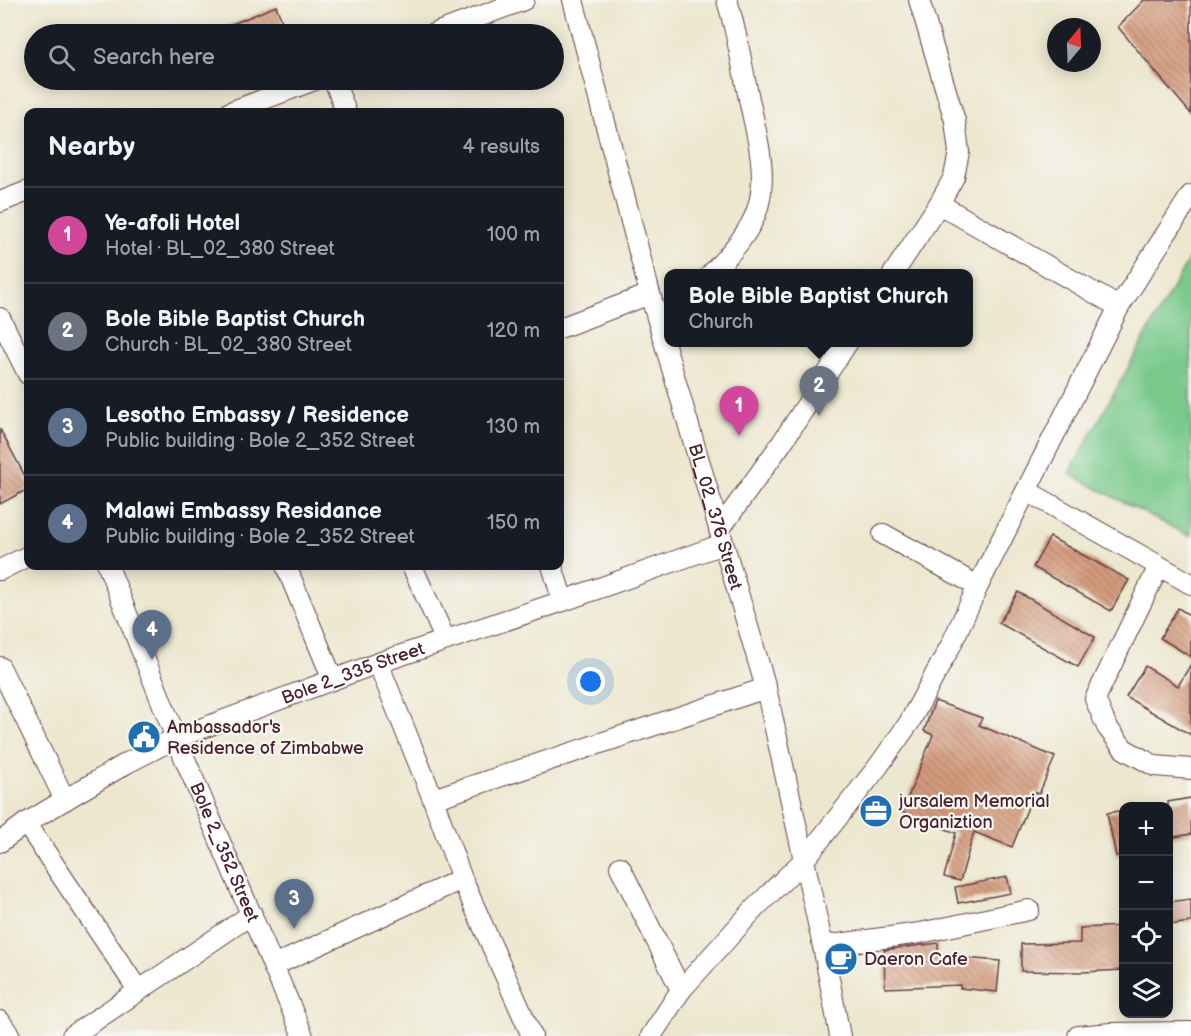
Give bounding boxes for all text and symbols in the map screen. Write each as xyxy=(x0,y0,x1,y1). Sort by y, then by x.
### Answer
north arrow xyxy=(1047,18,1101,72)
search box xyxy=(24,24,564,90)
icon: search xyxy=(45,41,78,74)
text: Search here xyxy=(93,44,215,71)
text: Nearby xyxy=(48,132,135,163)
text: 4 results xyxy=(462,135,540,159)
text: Ye-afoli Hotel xyxy=(105,210,240,237)
text: 1 xyxy=(63,223,72,247)
text: 100 m xyxy=(487,223,540,247)
text: Hotel · BL_02_380 Street xyxy=(105,237,335,261)
popup xyxy=(664,269,973,347)
text: Bole Bible Baptist Church xyxy=(689,283,948,310)
text: Bole Bible Baptist Church xyxy=(105,306,365,333)
text: Church xyxy=(689,310,753,334)
text: 2 xyxy=(62,319,73,343)
text: 120 m xyxy=(487,319,540,343)
text: Church · BL_02_380 Street xyxy=(105,333,352,357)
pin: 2 xyxy=(800,366,838,416)
pin: 1 xyxy=(720,386,758,436)
text: Lesotho Embassy / Residence xyxy=(105,402,409,429)
text: 3 xyxy=(62,415,73,439)
text: 130 m xyxy=(486,415,540,439)
text: Public building · Bole 2_352 Street xyxy=(105,429,415,453)
street label: BL_02_376 Street xyxy=(684,441,747,593)
text: Malawi Embassy Residance xyxy=(105,498,382,525)
text: 4 xyxy=(62,511,73,535)
text: 150 m xyxy=(487,511,540,535)
text: Public building · Bole 2_352 Street xyxy=(105,525,415,549)
pin: 4 xyxy=(132,610,172,660)
street label: Bole 2_335 Street xyxy=(279,638,427,709)
your location xyxy=(576,667,605,696)
place label: Ambassador's Residence of Zimbabwe xyxy=(167,717,364,759)
public building icon: Ambassador's Residence of Zimbabwe xyxy=(126,719,162,755)
street label: Bole 2_352 Street xyxy=(185,779,263,926)
place label: jursalem Memorial Organiztion xyxy=(898,791,1049,833)
office icon: jursalem Memorial Organiztion xyxy=(858,793,894,829)
map controls xyxy=(1119,802,1173,1018)
button: + xyxy=(1119,802,1173,856)
button: − xyxy=(1119,856,1173,910)
pin: 3 xyxy=(274,880,314,929)
button: locate xyxy=(1119,910,1173,964)
cafe icon: Daeron Cafe xyxy=(823,941,859,977)
place label: Daeron Cafe xyxy=(864,949,968,970)
button: layers xyxy=(1119,964,1173,1018)

